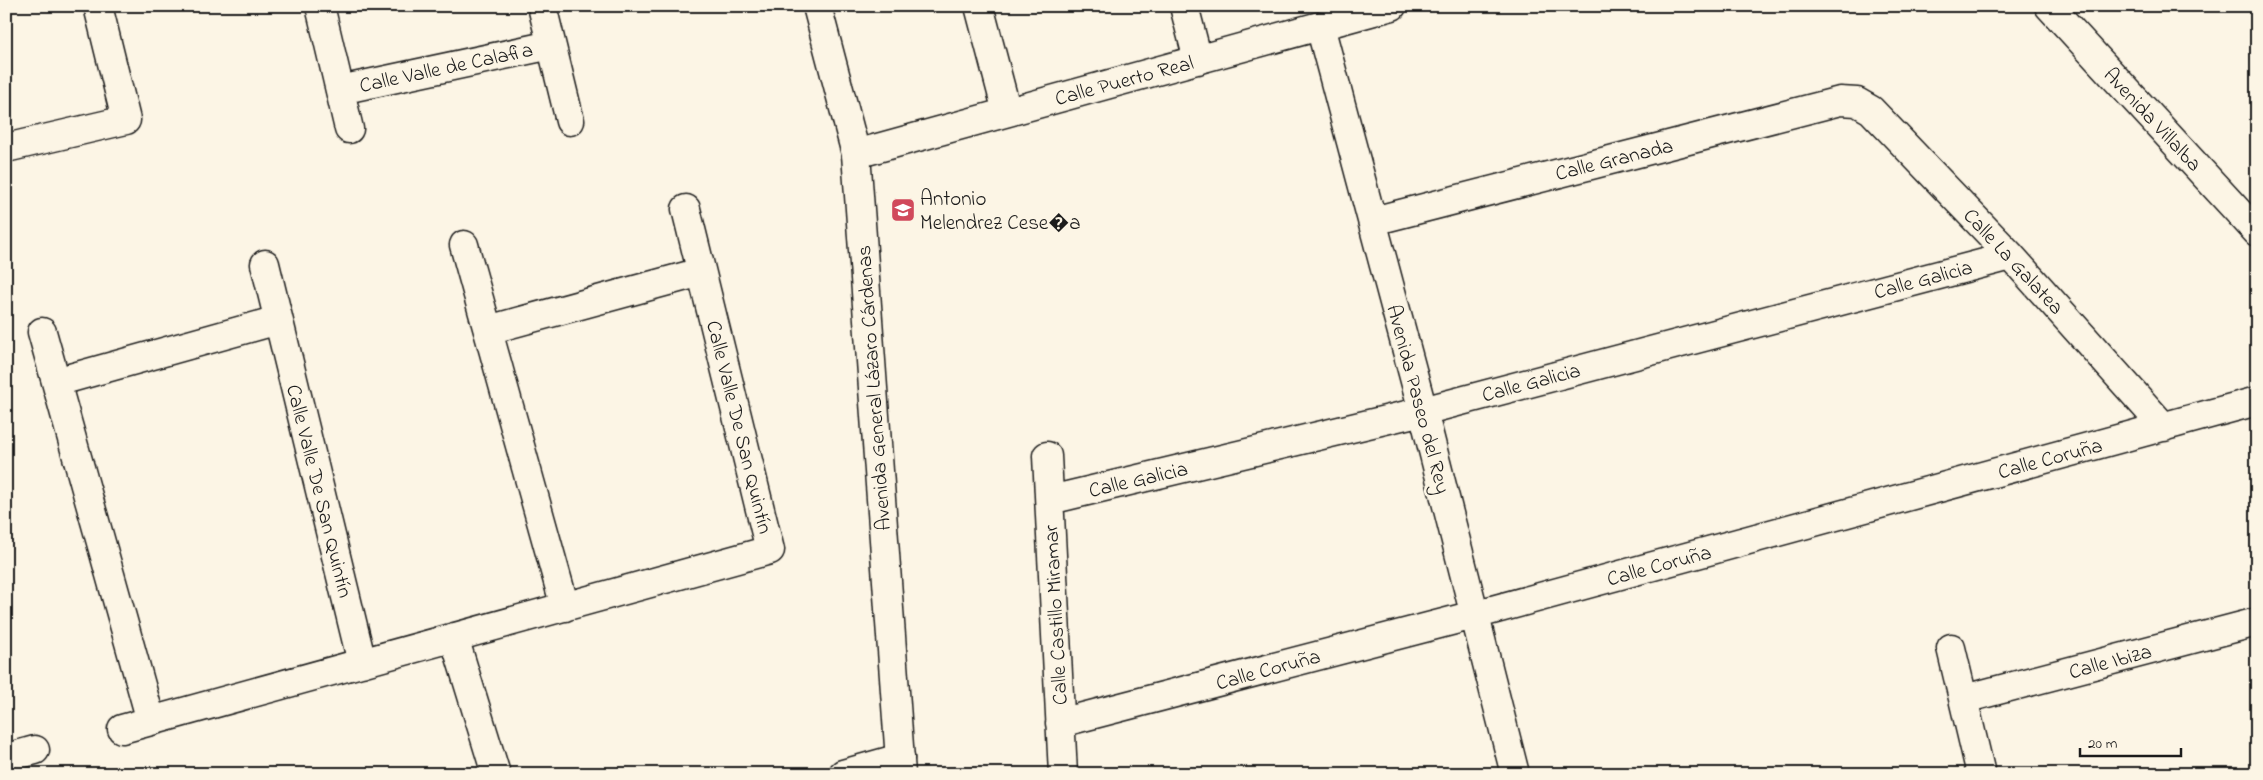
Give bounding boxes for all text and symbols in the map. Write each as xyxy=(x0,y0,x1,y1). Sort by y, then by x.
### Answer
street label: Calle Valle de Calafia xyxy=(357,36,536,102)
street label: Calle Puerto Real xyxy=(1052,49,1197,115)
street label: Avenida Villalba xyxy=(2095,62,2208,179)
street label: Calle Granada xyxy=(1552,132,1677,190)
place label: Antonio Melendrez Cese�a xyxy=(920,185,1081,239)
school or university icon: Antonio Melendrez Cese�a xyxy=(890,197,916,223)
street label: Calle La Galatea xyxy=(1955,202,2070,322)
street label: Avenida General Lázaro Cárdenas xyxy=(850,244,900,532)
street label: Calle Galicia xyxy=(1871,253,1976,308)
street label: Avenida Paseo del Rey xyxy=(1375,302,1457,498)
street label: Calle Valle De San Quintín xyxy=(697,318,779,537)
street label: Calle Galicia xyxy=(1479,356,1584,411)
street label: Calle Valle De San Quintín xyxy=(277,382,359,601)
street label: Calle Coruña xyxy=(1995,432,2106,488)
street label: Calle Galicia xyxy=(1086,455,1191,507)
street label: Calle Castillo Miramar xyxy=(1037,523,1077,706)
street label: Calle Coruña xyxy=(1604,539,1715,595)
street label: Calle Ibiza xyxy=(2066,638,2155,688)
street label: Calle Coruña xyxy=(1213,643,1324,699)
scale bar xyxy=(2080,725,2182,757)
text: 20 m xyxy=(2088,733,2118,755)

